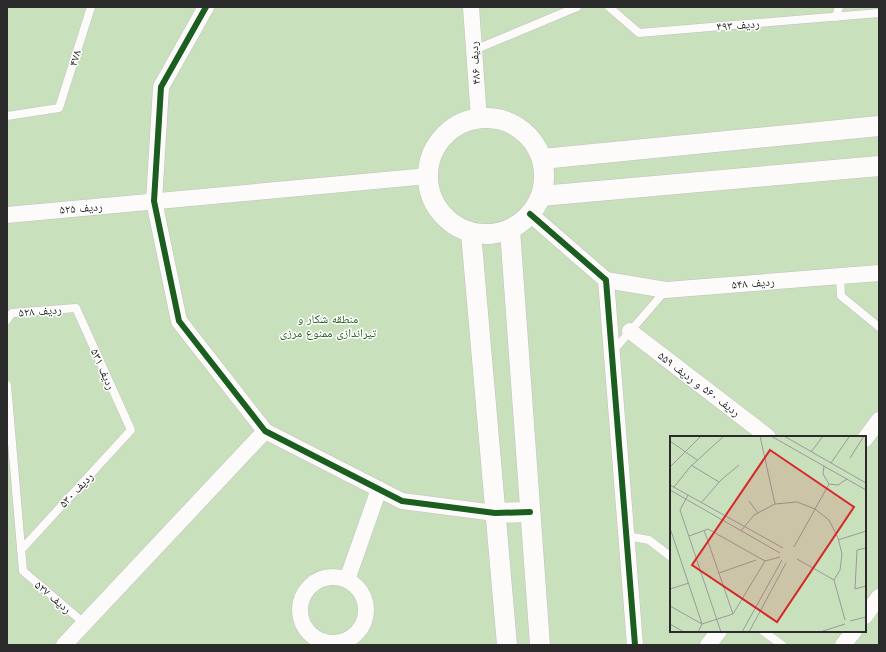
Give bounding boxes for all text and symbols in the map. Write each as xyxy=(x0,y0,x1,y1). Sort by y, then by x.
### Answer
street label: ردیف ۴۹۳ xyxy=(716,14,761,36)
street label: ردیف ۴۸۶ xyxy=(464,40,485,85)
street label: ۴۷۸ xyxy=(64,47,86,68)
street label: ردیف ۵۲۵ xyxy=(59,197,104,219)
street label: ردیف ۵۴۸ xyxy=(731,272,776,294)
street label: ردیف ۵۲۸ xyxy=(18,300,63,322)
park label: منطقه شکار و تیراندازی ممنوع مرزی xyxy=(280,310,377,342)
street label: ردیف ۵۳۱ xyxy=(86,346,120,393)
street label: ردیف ۵۶۰ و ردیف ۵۵۹ xyxy=(654,347,744,421)
inset map xyxy=(670,436,866,632)
street label: ردیف ۵۳۰ xyxy=(55,468,98,512)
street label: ردیف ۵۲۷ xyxy=(31,576,76,618)

